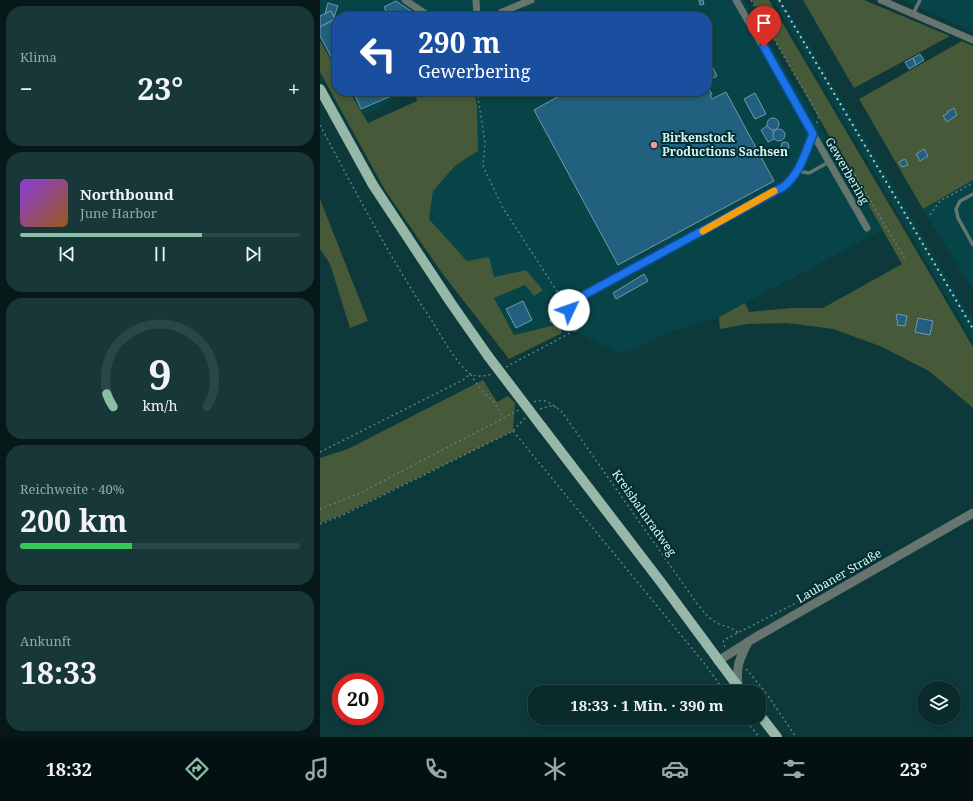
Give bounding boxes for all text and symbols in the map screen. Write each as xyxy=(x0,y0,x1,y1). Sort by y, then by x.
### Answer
pin xyxy=(747,6,781,47)
icon: arrive xyxy=(753,12,775,34)
text: 290 m xyxy=(418,23,500,61)
icon: left xyxy=(352,28,404,80)
text: Klima xyxy=(20,48,57,66)
text: Gewerbering xyxy=(418,59,530,83)
text: 23° xyxy=(137,68,183,109)
text: − xyxy=(20,73,33,103)
text: + xyxy=(288,73,300,103)
place label: Birkenstock Productions Sachsen xyxy=(662,129,788,160)
street label: Gewerbering xyxy=(821,134,874,208)
marker: Birkenstock Productions Sachsen xyxy=(649,140,659,150)
text: Northbound xyxy=(80,184,174,204)
text: June Harbor xyxy=(80,204,157,222)
icon: previous xyxy=(56,243,78,265)
icon: pause xyxy=(149,243,171,265)
icon: next xyxy=(242,243,264,265)
position arrow xyxy=(548,289,590,331)
text: 9 xyxy=(148,345,172,401)
text: km/h xyxy=(142,395,178,414)
street label: Kreisbahnradweg xyxy=(608,466,681,560)
text: Reichweite · 40% xyxy=(20,480,124,498)
text: 200 km xyxy=(20,500,127,541)
street label: Laubaner Straße xyxy=(793,544,885,607)
text: Ankunft xyxy=(20,632,71,650)
text: 18:33 xyxy=(20,652,97,693)
speed limit sign: 20 xyxy=(332,673,384,725)
map controls xyxy=(917,681,961,725)
button: layers xyxy=(917,681,961,725)
text: 18:33 · 1 Min. · 390 m xyxy=(570,695,724,715)
icon: directions xyxy=(183,755,211,783)
icon: music xyxy=(303,755,331,783)
icon: phone xyxy=(422,755,450,783)
icon: climate xyxy=(541,755,569,783)
icon: car xyxy=(661,755,689,783)
icon: filters xyxy=(780,755,808,783)
text: 18:32 xyxy=(46,757,92,781)
text: 23° xyxy=(900,757,927,781)

